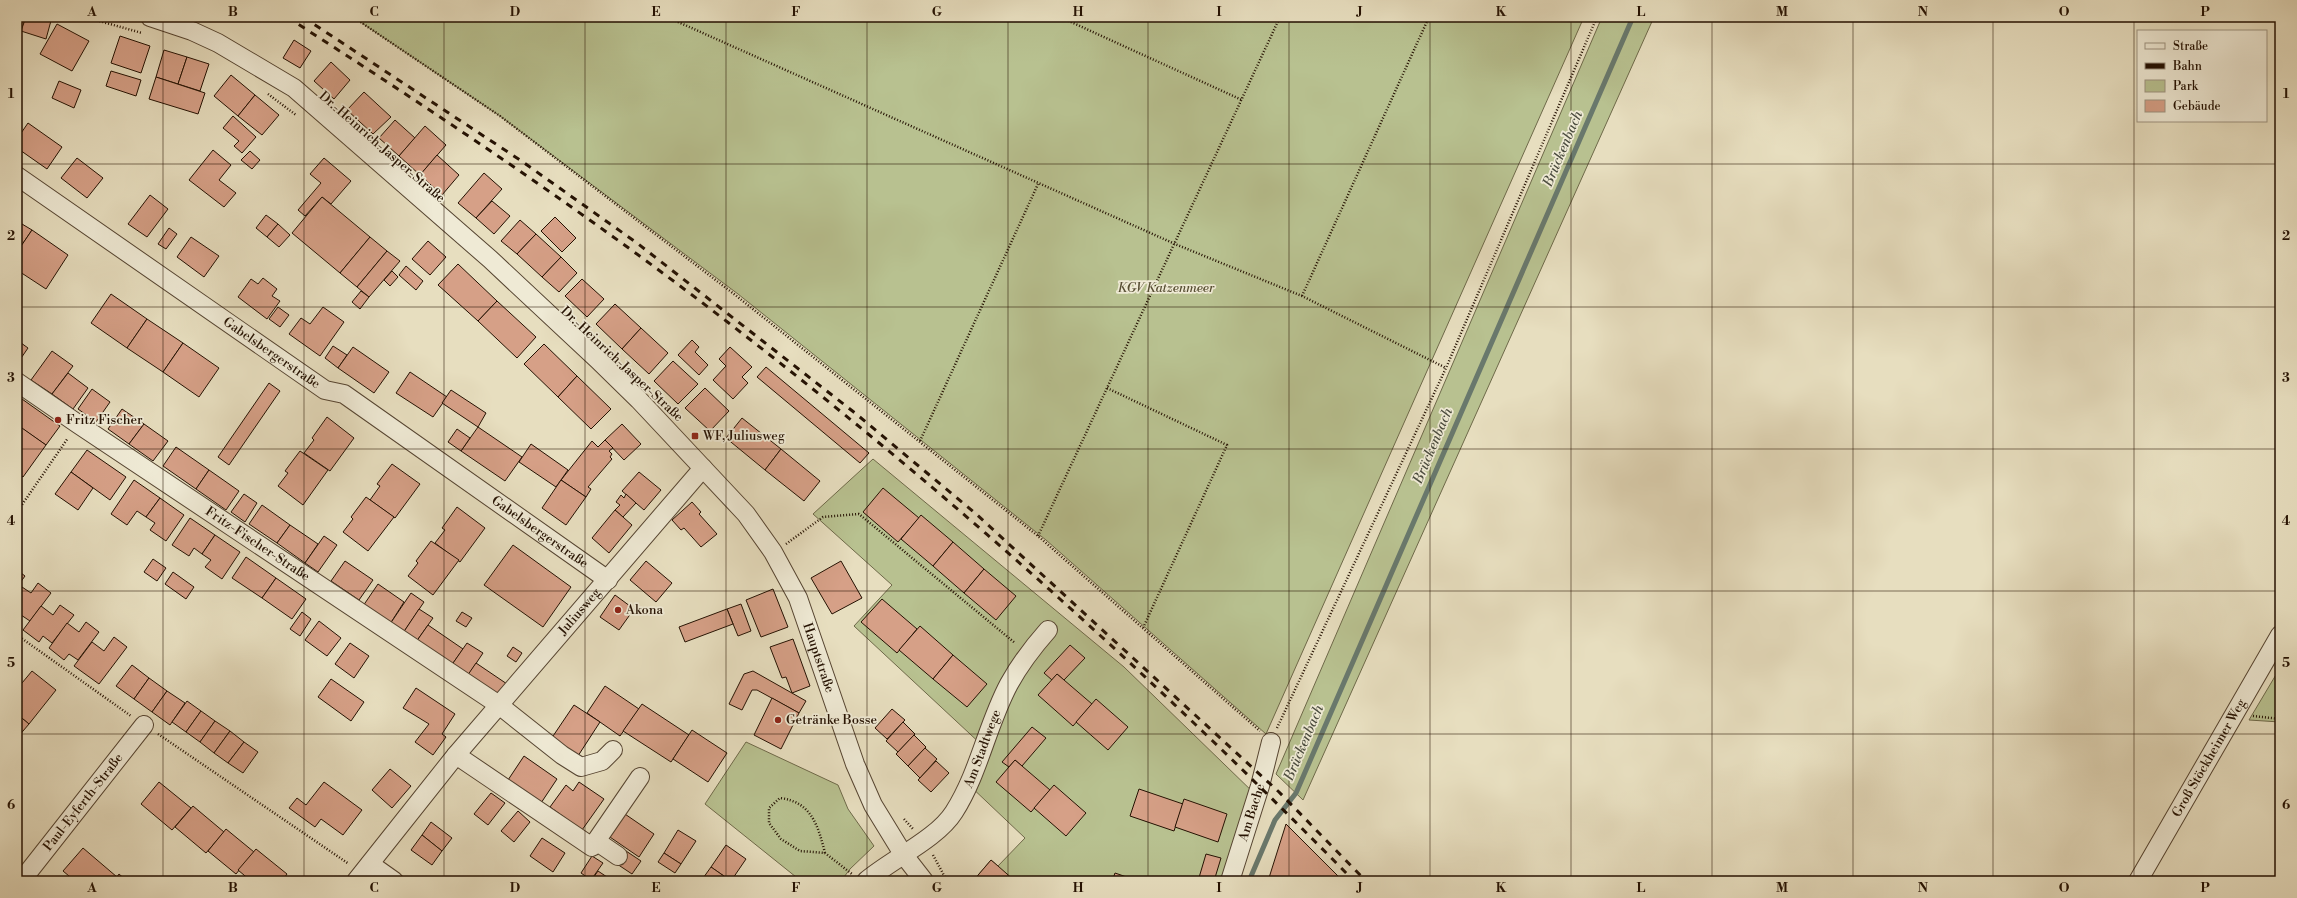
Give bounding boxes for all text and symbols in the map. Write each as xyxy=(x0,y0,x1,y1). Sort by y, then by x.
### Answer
text: A xyxy=(86,4,97,20)
text: B xyxy=(228,4,238,20)
text: C xyxy=(369,4,379,20)
text: D xyxy=(510,4,520,20)
text: E xyxy=(651,4,661,20)
text: F xyxy=(791,4,801,20)
text: G xyxy=(932,4,943,20)
text: H xyxy=(1073,4,1084,20)
text: I xyxy=(1216,4,1222,20)
text: J xyxy=(1355,4,1363,20)
text: K xyxy=(1496,4,1507,20)
text: L xyxy=(1637,4,1646,20)
text: M xyxy=(1776,4,1788,20)
text: N xyxy=(1918,4,1929,20)
text: O xyxy=(2059,4,2070,20)
text: P xyxy=(2200,4,2210,20)
legend xyxy=(2137,30,2267,122)
text: Straße xyxy=(2173,39,2208,54)
text: Bahn xyxy=(2172,59,2202,74)
text: Park xyxy=(2173,79,2199,94)
text: 1 xyxy=(8,86,15,102)
text: 1 xyxy=(2283,86,2290,102)
street label: Dr.-Heinrich-Jasper-Straße xyxy=(316,88,449,206)
text: Gebäude xyxy=(2173,99,2221,114)
water label: Brückenbach xyxy=(1539,108,1587,191)
text: 2 xyxy=(7,228,15,244)
text: 2 xyxy=(2282,228,2290,244)
park label: KGV Katzenmeer xyxy=(1118,280,1215,296)
street label: Dr.-Heinrich-Jasper-Straße xyxy=(557,303,687,425)
street label: Gabelsbergerstraße xyxy=(220,314,324,392)
text: 3 xyxy=(7,370,15,386)
text: 3 xyxy=(2282,370,2290,386)
water label: Brückenbach xyxy=(1409,405,1457,488)
place label: Fritz Fischer xyxy=(66,412,143,428)
marker: Fritz Fischer xyxy=(53,415,63,425)
place label: WF, Juliusweg xyxy=(702,428,785,444)
marker: WF, Juliusweg xyxy=(690,431,700,441)
street label: Gabelsbergerstraße xyxy=(488,492,592,572)
street label: Fritz-Fischer-Straße xyxy=(202,503,313,585)
text: 4 xyxy=(7,513,16,529)
text: 4 xyxy=(2282,513,2291,529)
street label: Juliusweg xyxy=(554,585,604,639)
place label: Akona xyxy=(625,602,664,618)
marker: Akona xyxy=(613,605,623,615)
street label: Hauptstraße xyxy=(799,621,838,695)
text: 5 xyxy=(7,655,15,671)
text: 5 xyxy=(2282,655,2290,671)
street label: Groß Stöckheimer Weg xyxy=(2169,696,2250,820)
water label: Brückenbach xyxy=(1280,702,1328,785)
street label: Am Stadtwege xyxy=(960,707,1005,791)
place label: Getränke Bosse xyxy=(786,712,877,728)
marker: Getränke Bosse xyxy=(773,715,783,725)
street label: Paul-Eyferth-Straße xyxy=(40,750,127,854)
street label: Am Bache xyxy=(1235,781,1268,844)
text: 6 xyxy=(7,797,15,813)
text: 6 xyxy=(2282,797,2290,813)
text: A xyxy=(86,880,97,896)
text: B xyxy=(228,880,238,896)
text: C xyxy=(369,880,379,896)
text: D xyxy=(510,880,520,896)
text: E xyxy=(651,880,661,896)
text: F xyxy=(791,880,801,896)
text: G xyxy=(932,880,943,896)
text: H xyxy=(1073,880,1084,896)
text: I xyxy=(1216,880,1222,896)
text: J xyxy=(1355,880,1363,896)
text: K xyxy=(1496,880,1507,896)
text: L xyxy=(1637,880,1646,896)
text: M xyxy=(1776,880,1788,896)
text: N xyxy=(1918,880,1929,896)
text: O xyxy=(2059,880,2070,896)
text: P xyxy=(2200,880,2210,896)

